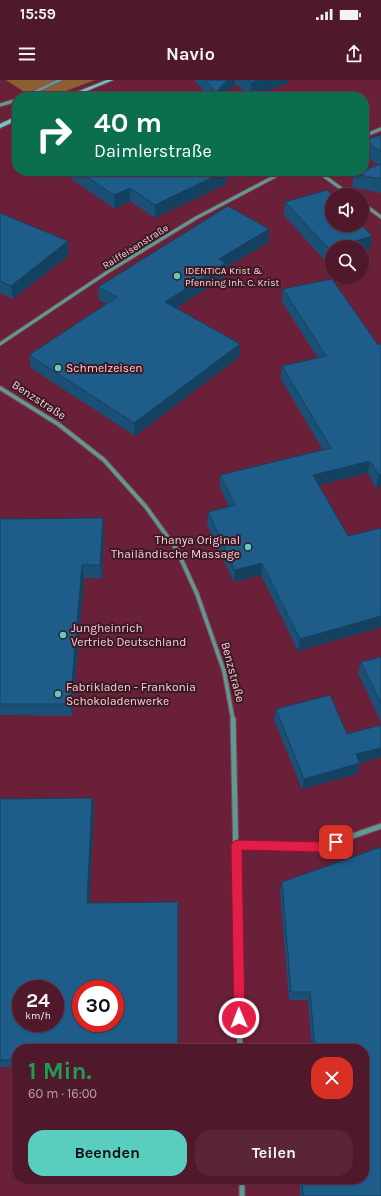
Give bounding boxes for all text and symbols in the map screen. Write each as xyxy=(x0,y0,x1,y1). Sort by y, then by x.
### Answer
text: 15:59 xyxy=(20,5,56,23)
icon: menu xyxy=(16,43,38,65)
text: Navio xyxy=(166,43,215,65)
icon: share xyxy=(343,43,365,65)
text: 40 m xyxy=(94,106,162,139)
icon: right xyxy=(28,108,80,160)
text: Daimlerstraße xyxy=(94,140,212,162)
map controls xyxy=(325,188,369,284)
button: sound xyxy=(325,188,369,232)
street label: Raiffeisenstraße xyxy=(100,222,171,272)
button: search xyxy=(325,240,369,284)
place label: IDENTICA Krist & Pfenning Inh. C. Krist xyxy=(185,265,279,289)
marker: IDENTICA Krist & Pfenning Inh. C. Krist xyxy=(172,271,182,281)
place label: Schmelzeisen xyxy=(66,361,143,375)
marker: Schmelzeisen xyxy=(53,363,63,373)
street label: Benzstraße xyxy=(9,377,69,423)
place label: Thanya Original Thailändische Massage xyxy=(111,533,240,561)
marker: Thanya Original Thailändische Massage xyxy=(243,542,253,552)
place label: Jungheinrich Vertrieb Deutschland xyxy=(71,621,186,649)
marker: Jungheinrich Vertrieb Deutschland xyxy=(58,630,68,640)
street label: Benzstraße xyxy=(218,640,248,704)
place label: Fabrikladen - Frankonia Schokoladenwerke xyxy=(66,680,196,708)
marker: Fabrikladen - Frankonia Schokoladenwerke xyxy=(53,689,63,699)
pin xyxy=(319,825,353,859)
icon: arrive xyxy=(325,831,347,853)
speed limit sign: 30 xyxy=(72,980,124,1032)
text: 24 xyxy=(26,989,50,1012)
position arrow xyxy=(218,997,260,1039)
text: km/h xyxy=(25,1010,51,1022)
text: 1 Min. xyxy=(28,1057,92,1085)
button: close xyxy=(311,1057,353,1099)
text: 60 m · 16:00 xyxy=(28,1086,97,1101)
button: Beenden xyxy=(28,1130,187,1176)
button: Teilen xyxy=(195,1130,353,1176)

